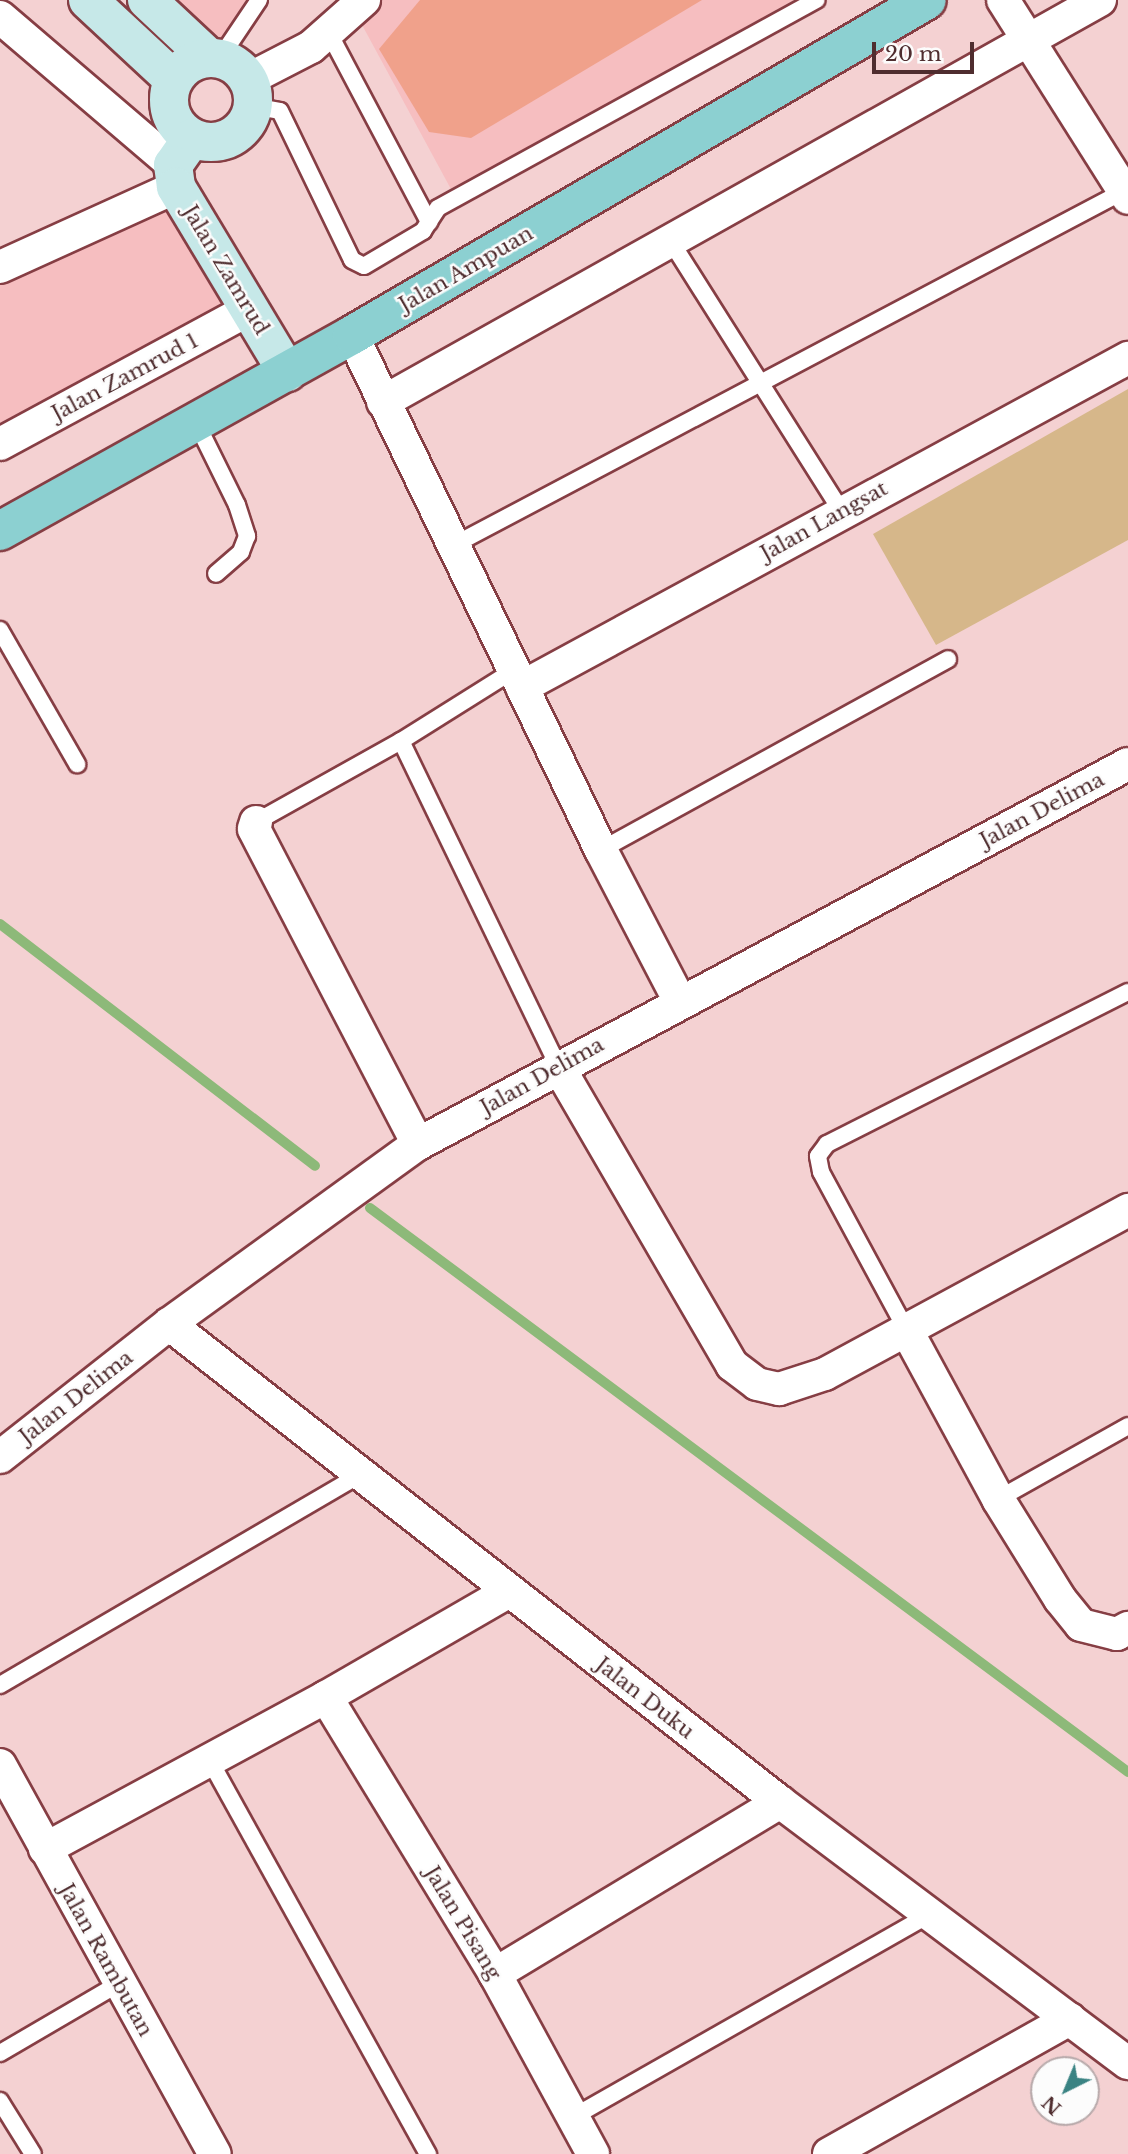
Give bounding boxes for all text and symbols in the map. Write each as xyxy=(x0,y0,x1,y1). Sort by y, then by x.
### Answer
scale bar xyxy=(876,28,978,72)
text: 20 m xyxy=(885,41,942,67)
street label: Jalan Zamrud xyxy=(177,201,275,339)
street label: Jalan Ampuan xyxy=(394,220,538,318)
street label: Jalan Zamrud 1 xyxy=(47,328,203,426)
street label: Jalan Langsat xyxy=(756,476,892,566)
street label: Jalan Delima xyxy=(976,767,1108,853)
street label: Jalan Delima xyxy=(476,1032,608,1120)
street label: Jalan Delima xyxy=(14,1345,138,1449)
street label: Jalan Duku xyxy=(591,1652,699,1744)
street label: Jalan Pisang xyxy=(419,1862,507,1984)
street label: Jalan Rambutan xyxy=(54,1879,158,2041)
north arrow xyxy=(1030,2056,1100,2126)
text: N xyxy=(1037,2091,1066,2120)

